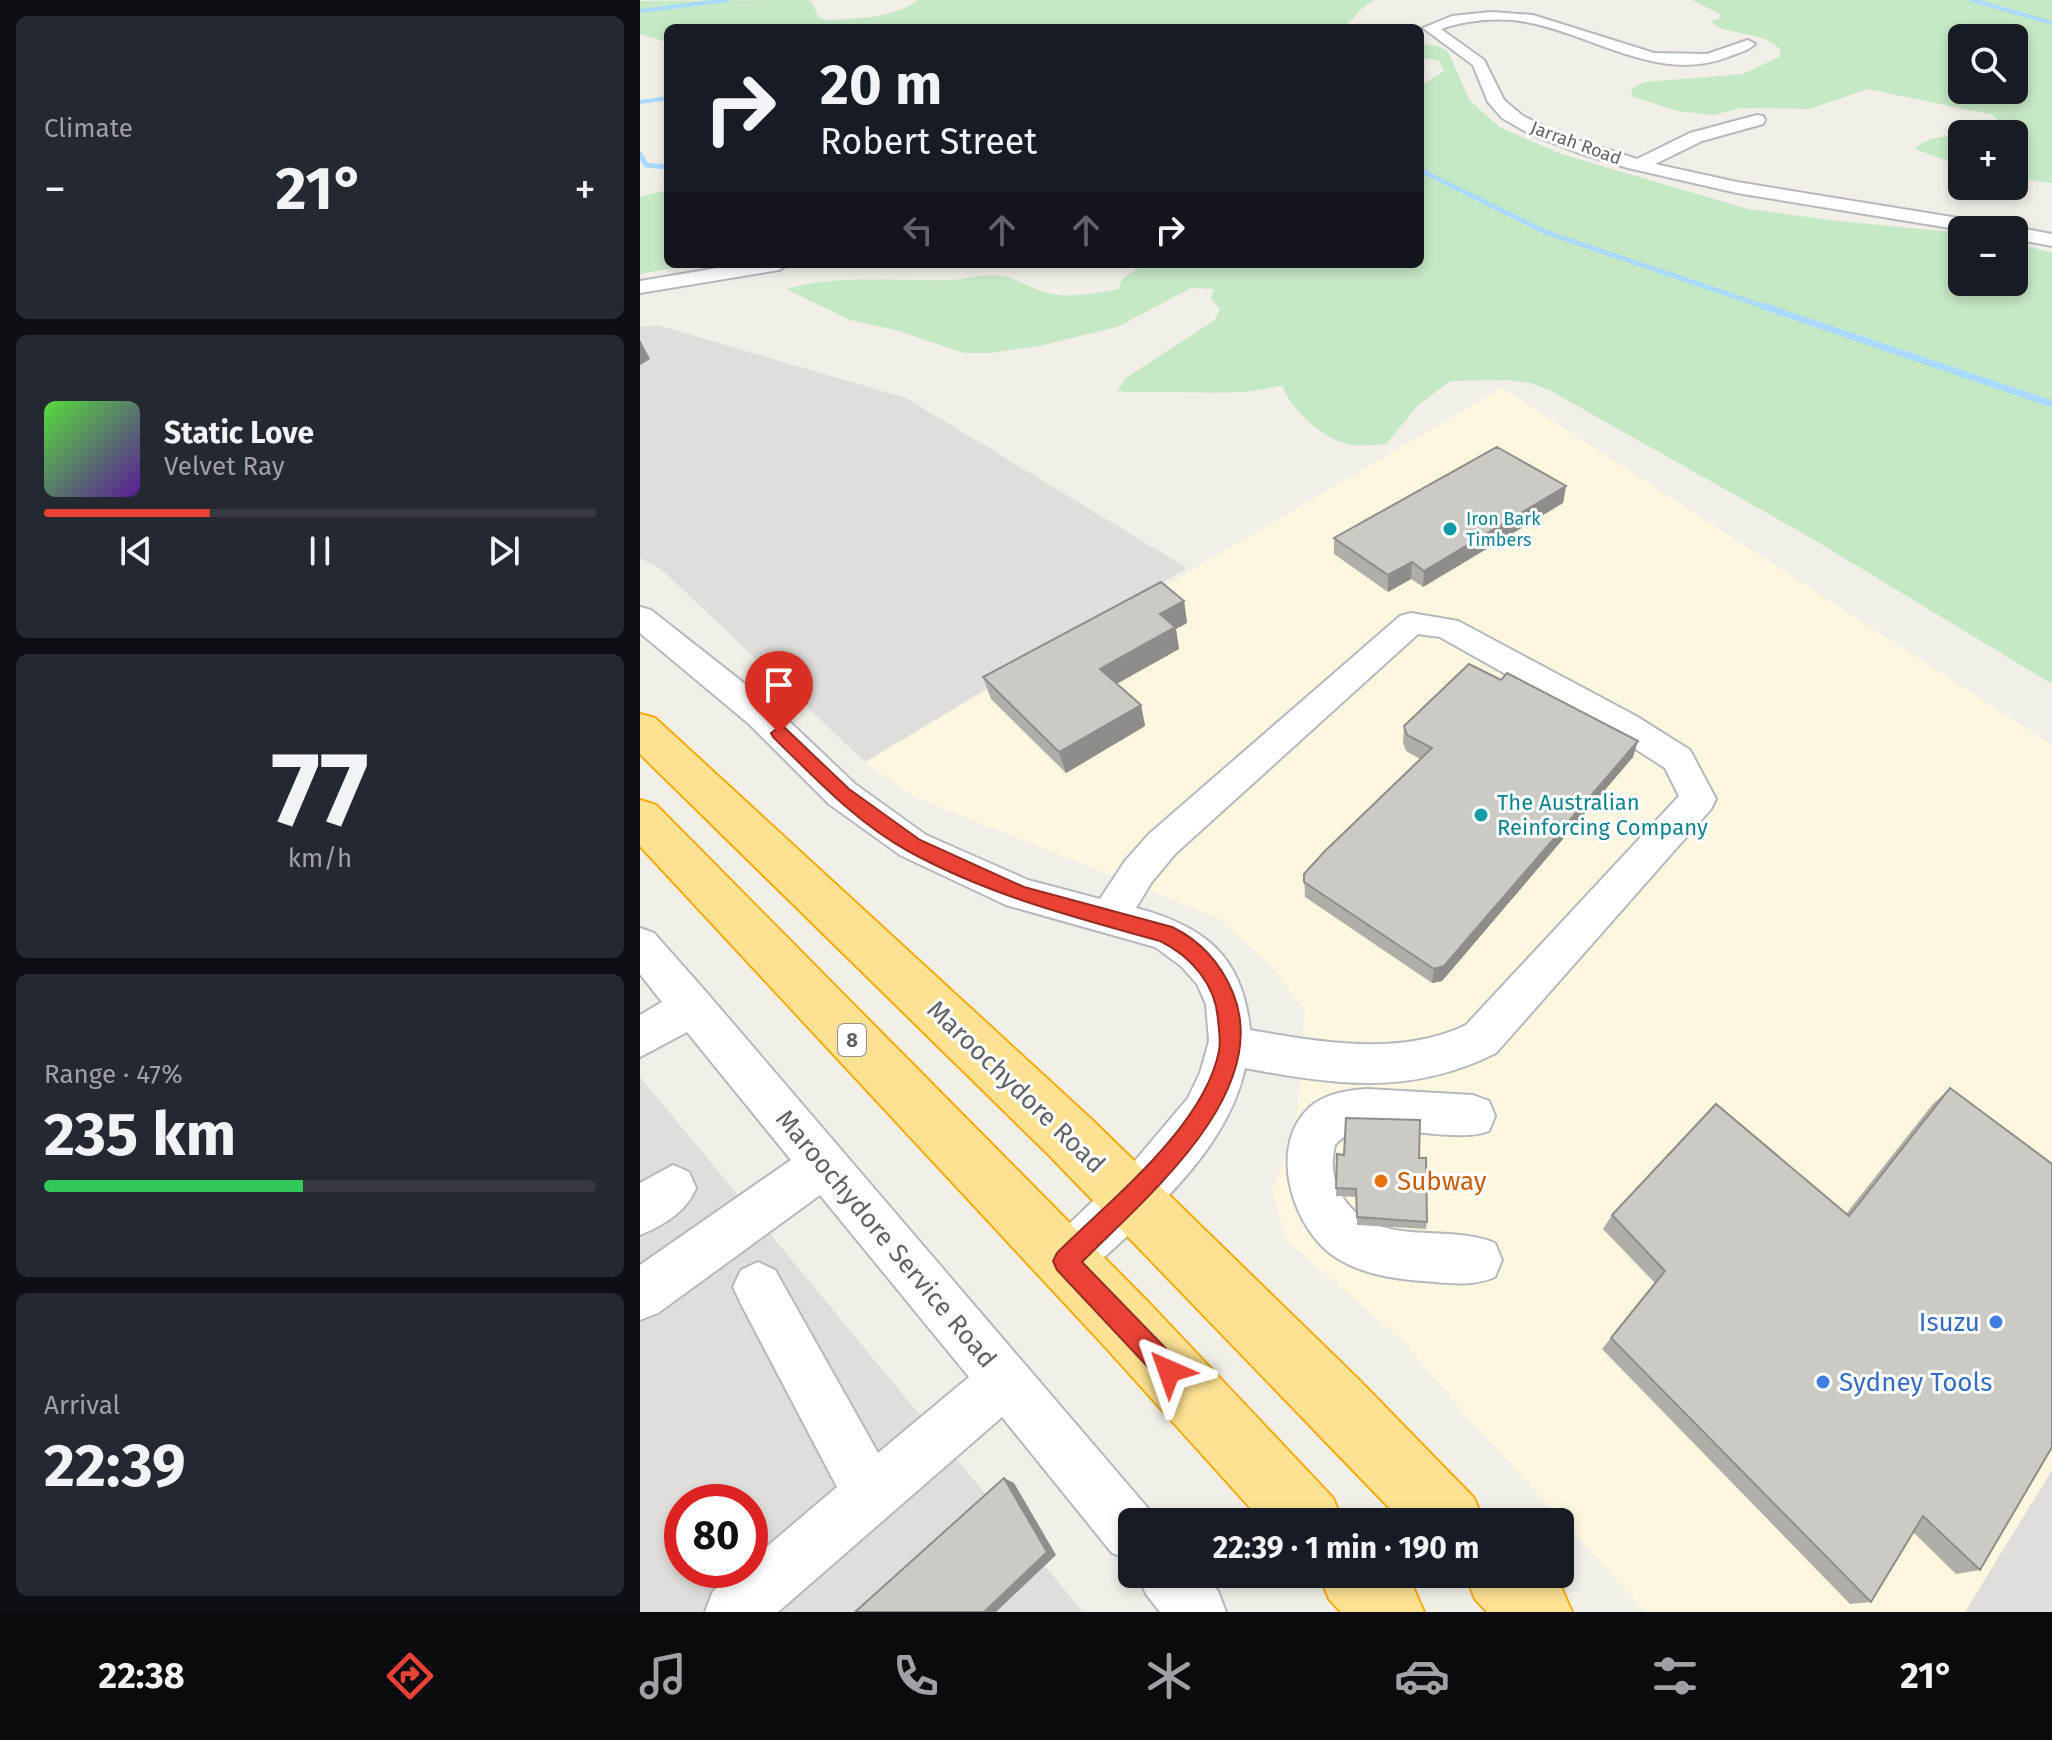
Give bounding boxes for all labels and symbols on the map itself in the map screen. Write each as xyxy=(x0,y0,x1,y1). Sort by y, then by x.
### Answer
street label: Jarrah Road xyxy=(1528,116,1624,170)
place label: Iron Bark Timbers xyxy=(1466,508,1541,551)
marker: Iron Bark Timbers xyxy=(1441,520,1459,538)
pin xyxy=(745,651,813,733)
place label: The Australian Reinforcing Company xyxy=(1497,789,1708,841)
marker: The Australian Reinforcing Company xyxy=(1472,806,1490,824)
street label: Maroochydore Road xyxy=(921,994,1111,1180)
road number: 8 xyxy=(838,1024,866,1056)
street label: Maroochydore Service Road xyxy=(769,1104,1003,1374)
place label: Subway xyxy=(1397,1166,1487,1197)
marker: Subway xyxy=(1372,1172,1390,1190)
place label: Isuzu xyxy=(1919,1307,1980,1338)
marker: Isuzu xyxy=(1987,1313,2005,1331)
position arrow xyxy=(1127,1329,1211,1413)
place label: Sydney Tools xyxy=(1839,1367,1992,1398)
marker: Sydney Tools xyxy=(1814,1373,1832,1391)
speed limit sign: 80 xyxy=(664,1484,768,1588)

